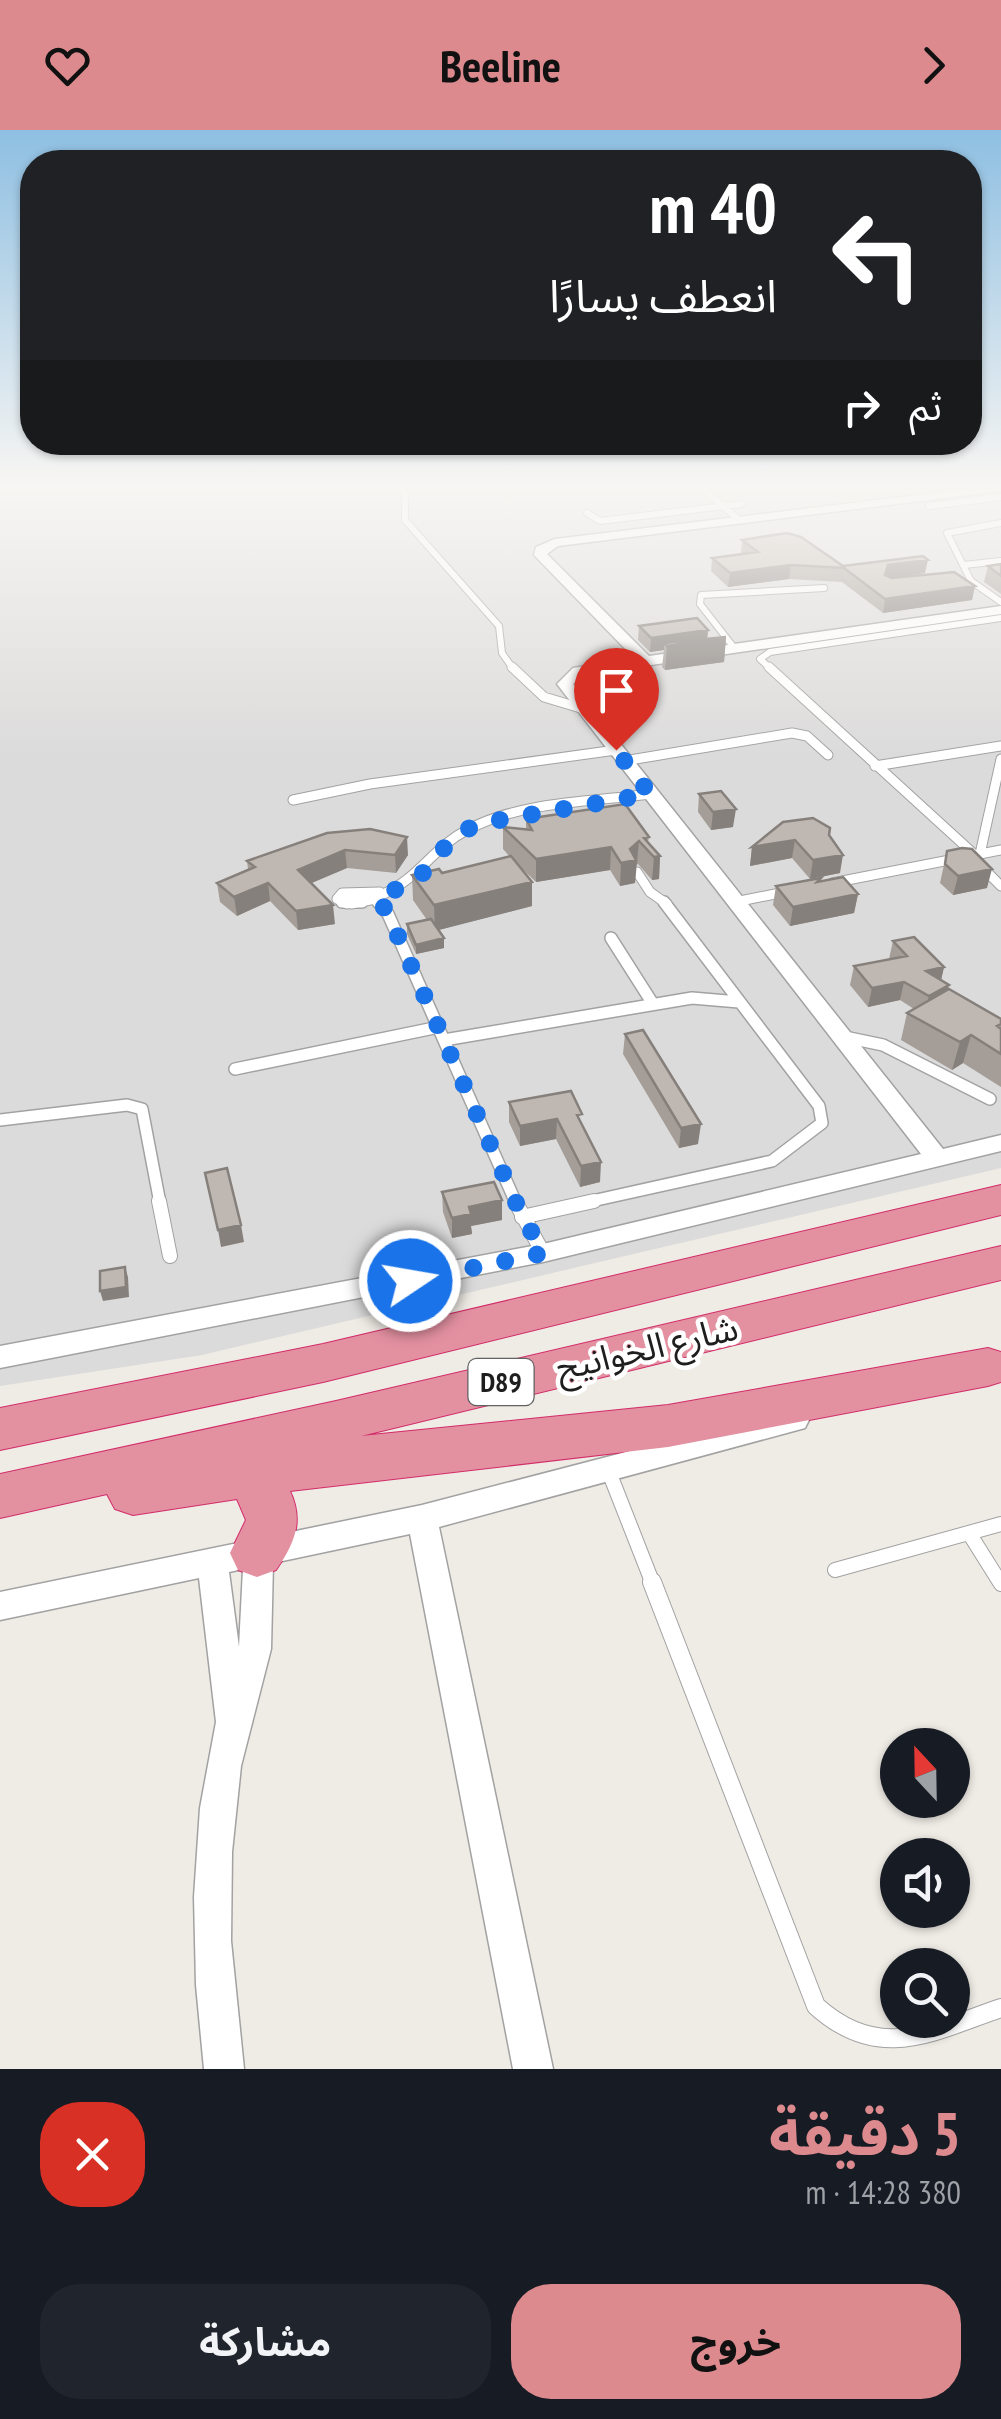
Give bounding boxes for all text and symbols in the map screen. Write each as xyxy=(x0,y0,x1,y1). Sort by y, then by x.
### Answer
text: Beeline xyxy=(440,36,561,94)
icon: heart xyxy=(40,38,95,93)
icon: forward xyxy=(906,38,961,93)
text: 40 m xyxy=(649,162,777,252)
icon: left xyxy=(812,190,942,320)
text: انعطف يسارًا xyxy=(549,266,777,324)
icon: right xyxy=(834,380,889,435)
text: ثم xyxy=(909,381,942,430)
pin xyxy=(574,648,659,751)
icon: arrive xyxy=(589,663,644,718)
position arrow xyxy=(358,1229,462,1333)
street label: شارع الخوانيج xyxy=(551,1304,743,1394)
road number: D89 xyxy=(468,1359,534,1405)
north arrow xyxy=(880,1728,970,1818)
map controls xyxy=(880,1728,970,2038)
button: sound xyxy=(880,1838,970,1928)
button: search xyxy=(880,1948,970,2038)
text: 5 دقيقة xyxy=(769,2094,961,2172)
button: close xyxy=(40,2102,145,2207)
text: 380 m · 14:28 xyxy=(806,2171,961,2213)
button: مشاركة xyxy=(40,2284,491,2399)
button: خروج xyxy=(511,2284,961,2399)

